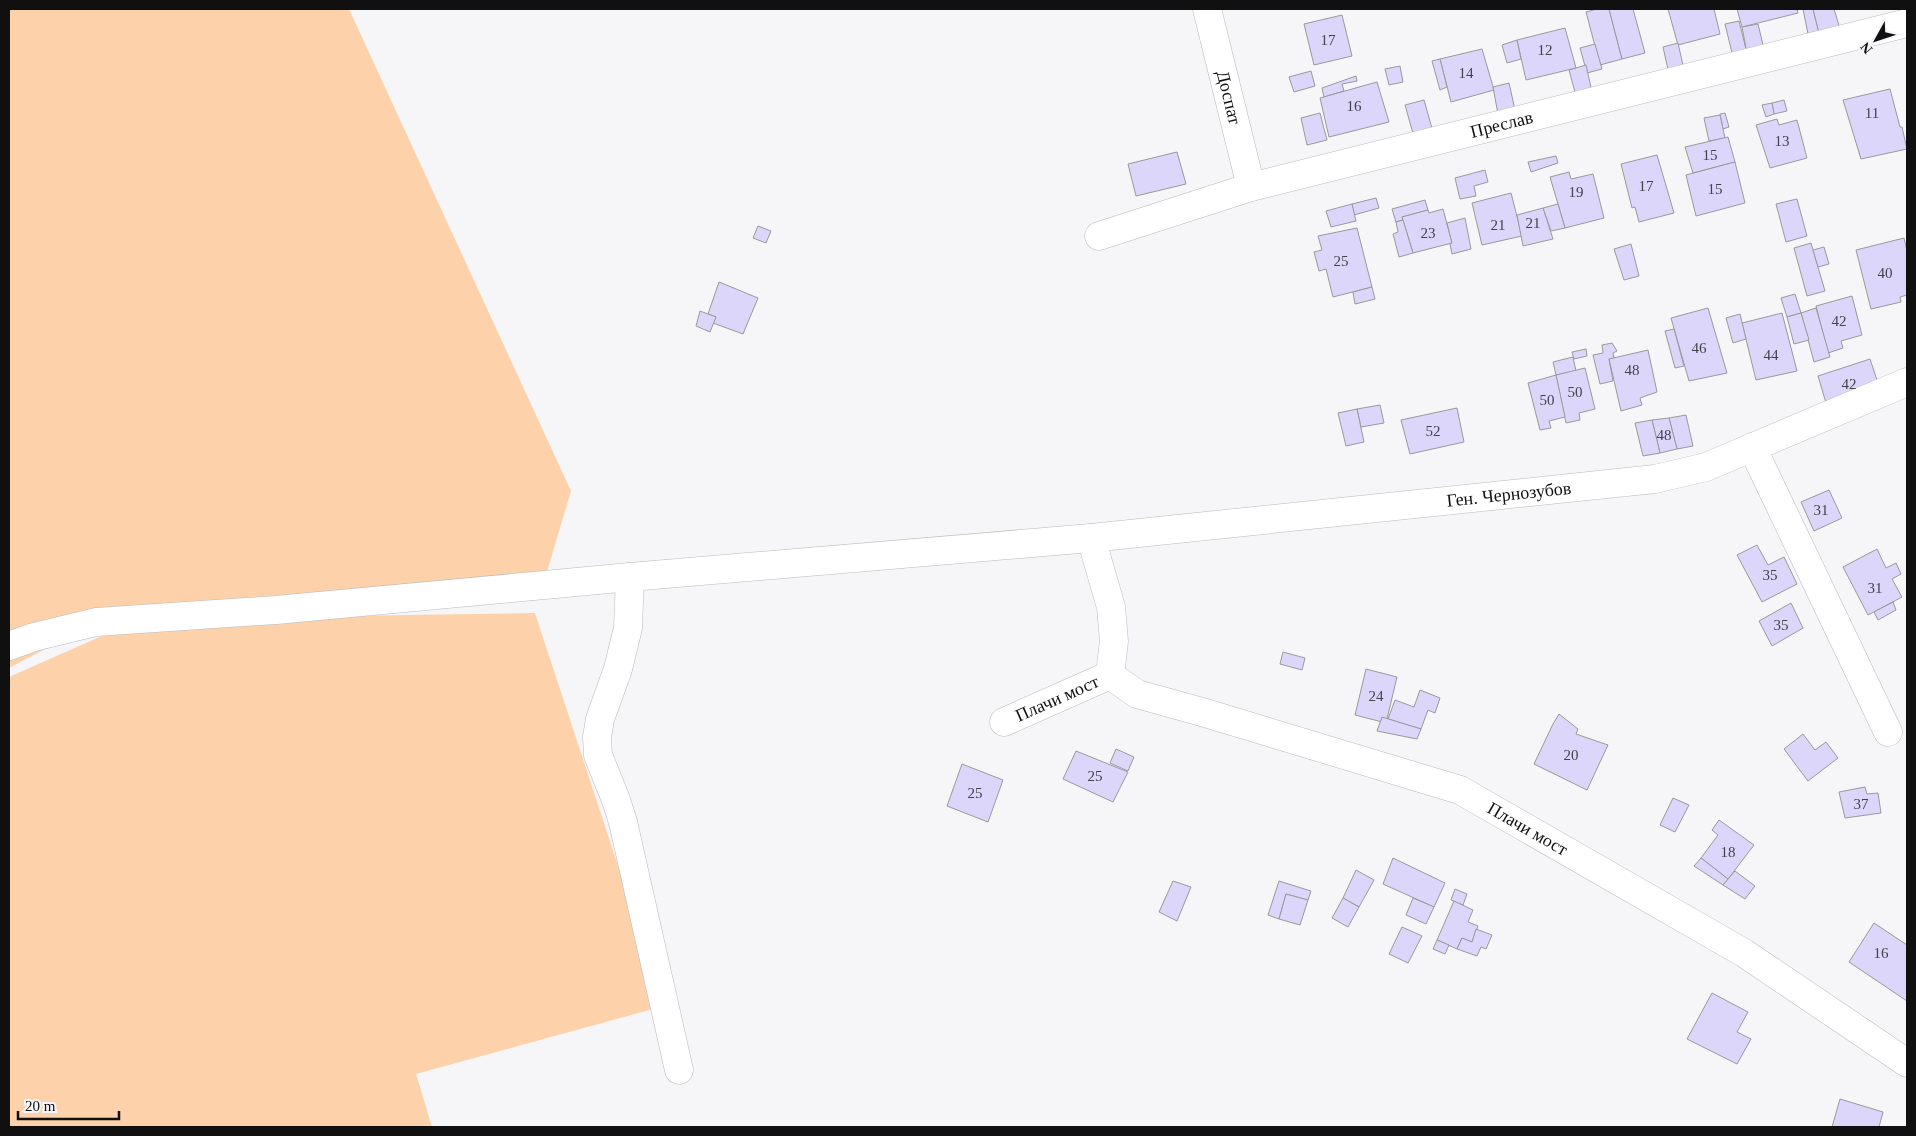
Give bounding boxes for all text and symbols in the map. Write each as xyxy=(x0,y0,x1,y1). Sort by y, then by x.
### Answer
north arrow xyxy=(1851,15,1901,65)
house number: 17 xyxy=(1321,32,1336,48)
text: N xyxy=(1857,39,1875,57)
house number: 12 xyxy=(1538,42,1553,58)
house number: 14 xyxy=(1459,65,1474,81)
street label: Доспат xyxy=(1213,68,1245,126)
house number: 16 xyxy=(1347,98,1362,114)
house number: 11 xyxy=(1865,105,1879,121)
street label: Преслав xyxy=(1468,107,1535,142)
house number: 13 xyxy=(1775,133,1790,149)
house number: 15 xyxy=(1703,147,1718,163)
house number: 17 xyxy=(1639,178,1654,194)
house number: 15 xyxy=(1708,181,1723,197)
house number: 19 xyxy=(1569,184,1584,200)
house number: 21 xyxy=(1526,215,1541,231)
house number: 21 xyxy=(1491,217,1506,233)
house number: 23 xyxy=(1421,225,1436,241)
house number: 25 xyxy=(1334,253,1349,269)
house number: 40 xyxy=(1878,265,1893,281)
house number: 42 xyxy=(1832,313,1847,329)
house number: 46 xyxy=(1692,340,1707,356)
house number: 44 xyxy=(1764,347,1779,363)
house number: 48 xyxy=(1625,362,1640,378)
house number: 42 xyxy=(1842,376,1857,392)
house number: 50 xyxy=(1568,384,1583,400)
house number: 50 xyxy=(1540,392,1555,408)
house number: 52 xyxy=(1426,423,1441,439)
house number: 48 xyxy=(1657,427,1672,443)
street label: Ген. Чернозубов xyxy=(1445,478,1572,511)
house number: 31 xyxy=(1814,502,1829,518)
house number: 35 xyxy=(1763,567,1778,583)
house number: 31 xyxy=(1868,580,1883,596)
house number: 35 xyxy=(1774,617,1789,633)
street label: Плачи мост xyxy=(1012,671,1102,726)
house number: 24 xyxy=(1369,688,1384,704)
house number: 20 xyxy=(1564,747,1579,763)
house number: 25 xyxy=(1088,768,1103,784)
house number: 25 xyxy=(968,785,983,801)
house number: 37 xyxy=(1854,796,1869,812)
street label: Плачи мост xyxy=(1484,798,1571,860)
house number: 18 xyxy=(1721,844,1736,860)
house number: 16 xyxy=(1874,945,1889,961)
scale bar xyxy=(18,1088,119,1120)
text: 20 m xyxy=(25,1098,56,1114)

